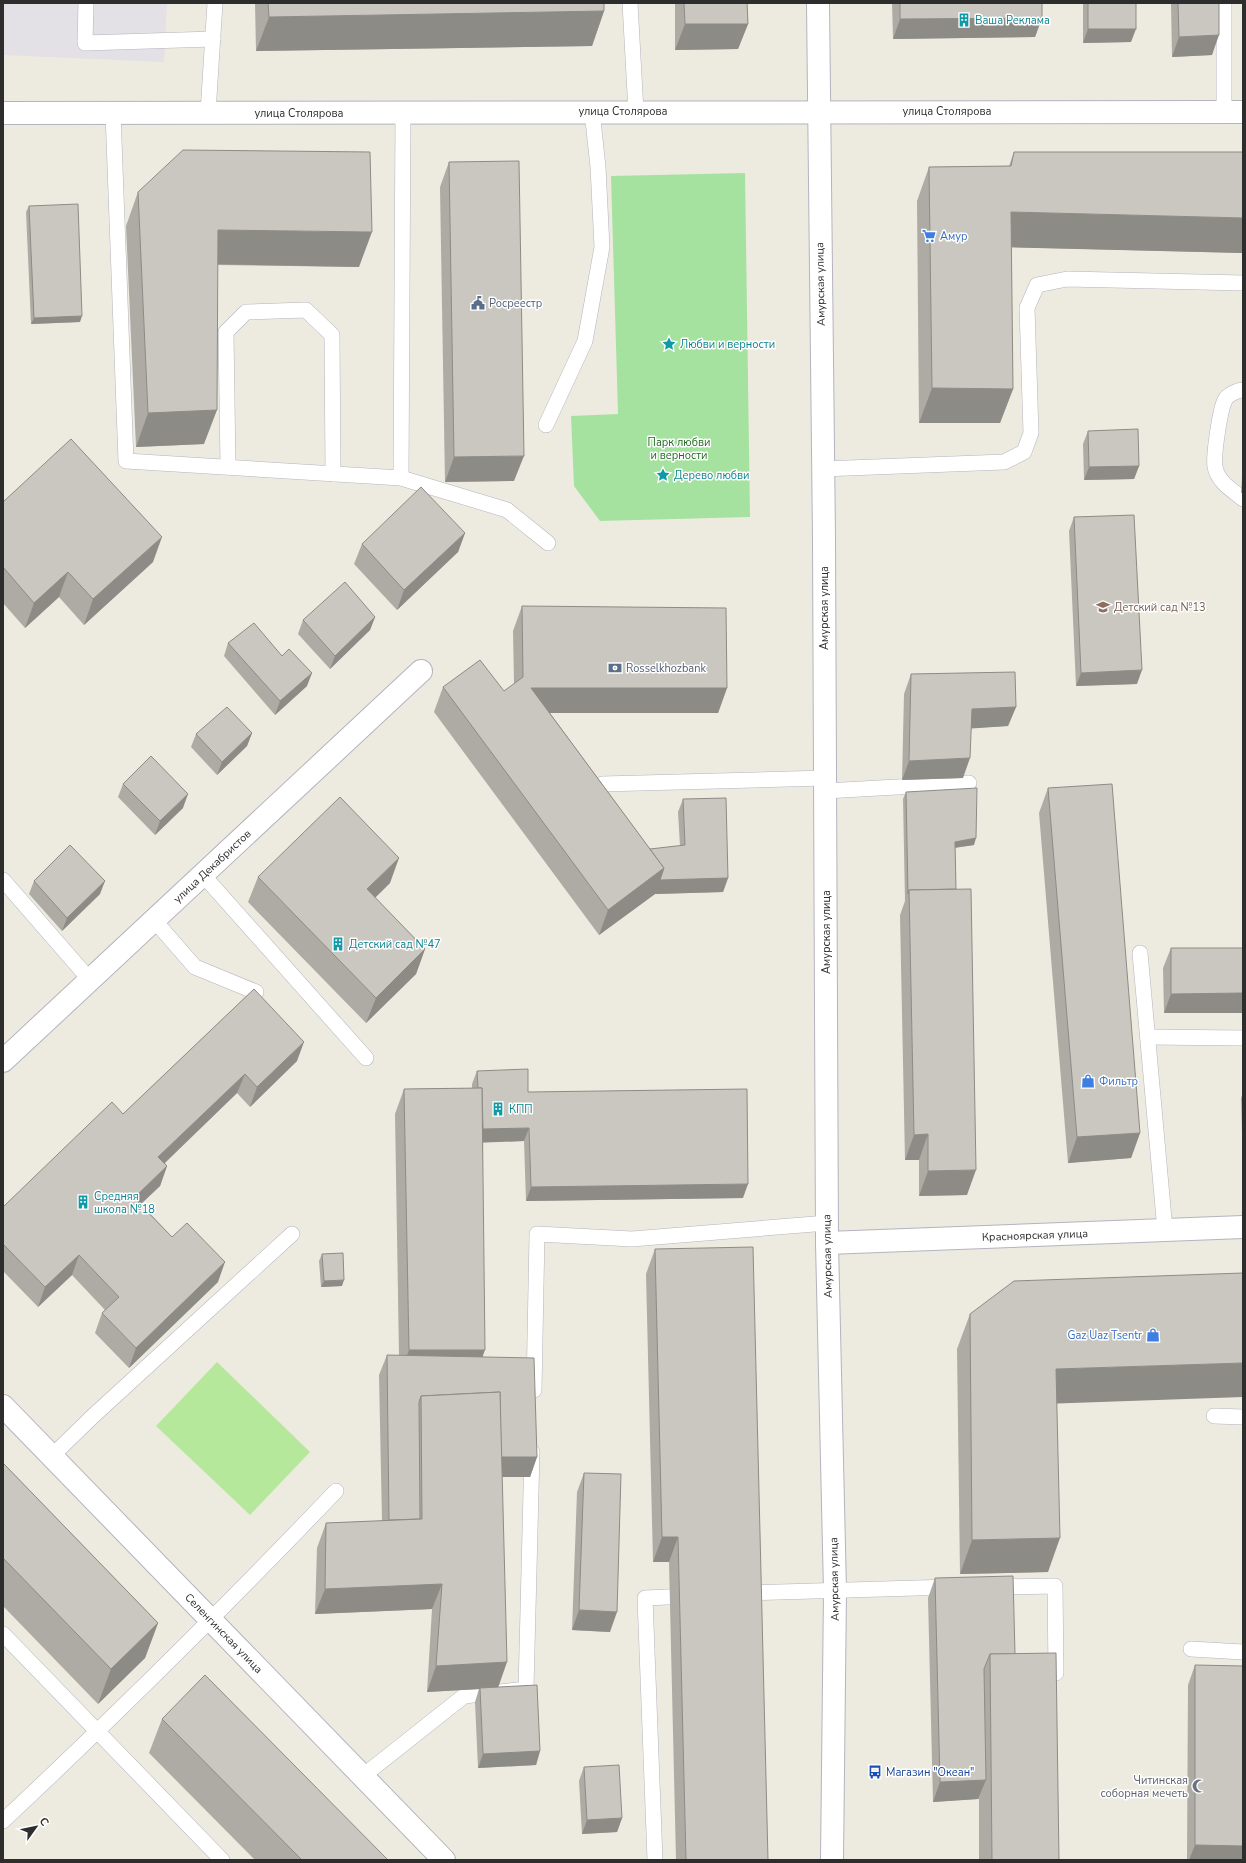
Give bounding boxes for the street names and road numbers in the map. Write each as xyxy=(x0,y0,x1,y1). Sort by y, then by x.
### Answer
street label: улица Столярова xyxy=(579,104,667,119)
street label: улица Столярова xyxy=(903,104,991,119)
street label: улица Столярова xyxy=(255,106,343,121)
street label: Амурская улица xyxy=(812,242,829,326)
street label: Амурская улица xyxy=(817,566,832,650)
street label: улица Декабристов xyxy=(170,826,254,906)
street label: Амурская улица xyxy=(819,890,834,974)
street label: Амурская улица xyxy=(819,1214,836,1298)
street label: Красноярская улица xyxy=(982,1226,1088,1245)
street label: Амурская улица xyxy=(826,1537,843,1621)
street label: Селенгинская улица xyxy=(181,1590,266,1677)

